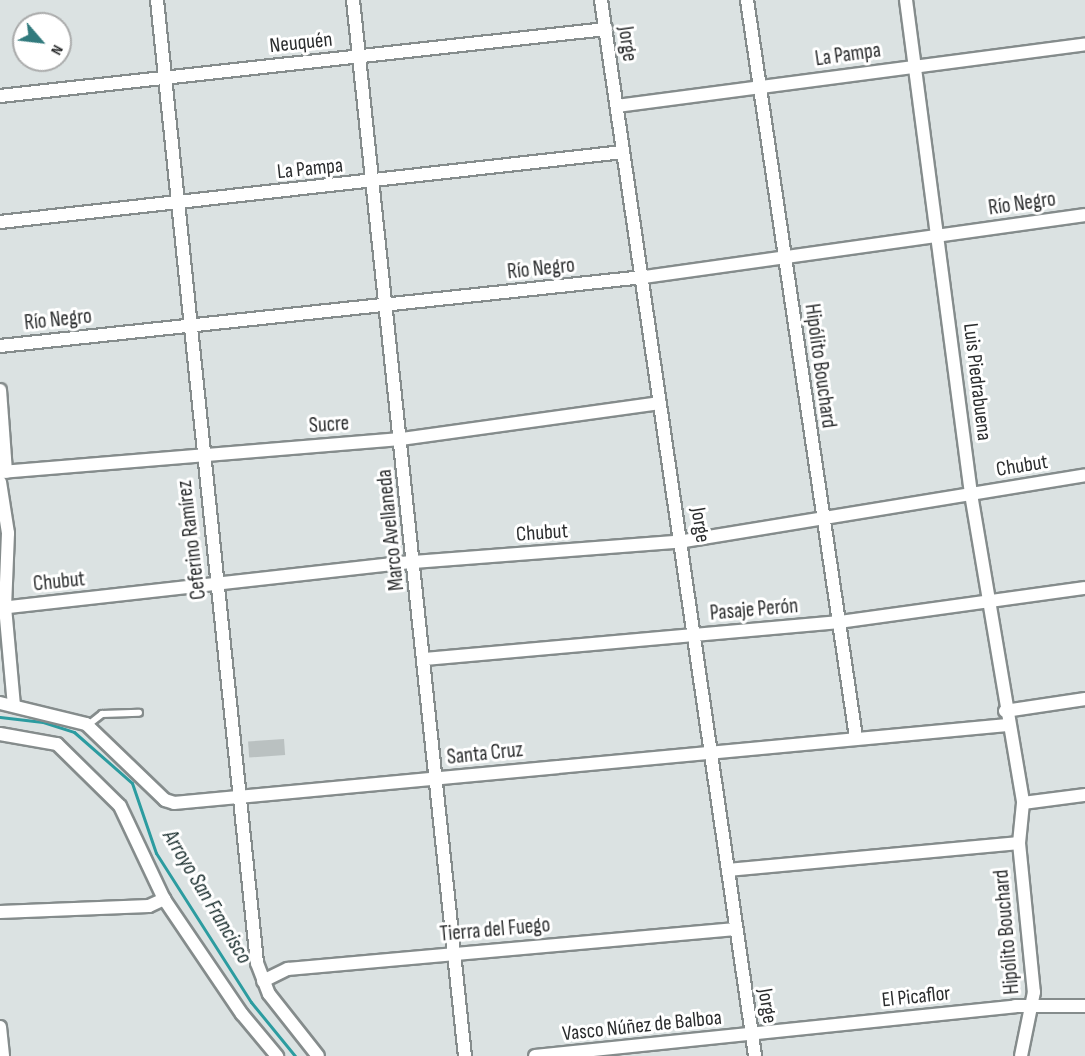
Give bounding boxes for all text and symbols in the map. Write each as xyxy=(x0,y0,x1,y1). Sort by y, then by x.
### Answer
north arrow xyxy=(12,12,72,72)
street label: Jorge xyxy=(612,25,642,63)
street label: Neuquén xyxy=(268,27,334,59)
street label: La Pampa xyxy=(814,38,882,72)
text: N xyxy=(46,42,67,58)
street label: La Pampa xyxy=(276,153,344,185)
street label: Río Negro xyxy=(987,187,1057,221)
street label: Río Negro xyxy=(506,253,576,285)
street label: Hipólito Bouchard xyxy=(799,302,841,430)
street label: Río Negro xyxy=(23,304,93,336)
street label: Luis Piedrabuena xyxy=(957,322,997,442)
street label: Sucre xyxy=(308,411,350,439)
street label: Chubut xyxy=(994,449,1050,483)
street label: Marco Avellaneda xyxy=(372,468,410,592)
street label: Ceferino Ramírez xyxy=(172,479,212,601)
street label: Jorge xyxy=(685,506,715,544)
street label: Chubut xyxy=(515,519,569,547)
street label: Chubut xyxy=(32,567,86,597)
street label: Pasaje Perón xyxy=(709,594,799,626)
street label: Santa Cruz xyxy=(446,737,524,771)
water label: Arroyo San Francisco xyxy=(157,825,257,969)
street label: Hipólito Bouchard xyxy=(989,868,1025,996)
street label: Tierra del Fuego xyxy=(439,913,551,947)
street label: El Picaflor xyxy=(880,981,952,1013)
street label: Jorge xyxy=(752,987,782,1025)
street label: Vasco Núñez de Balboa xyxy=(561,1005,723,1047)

